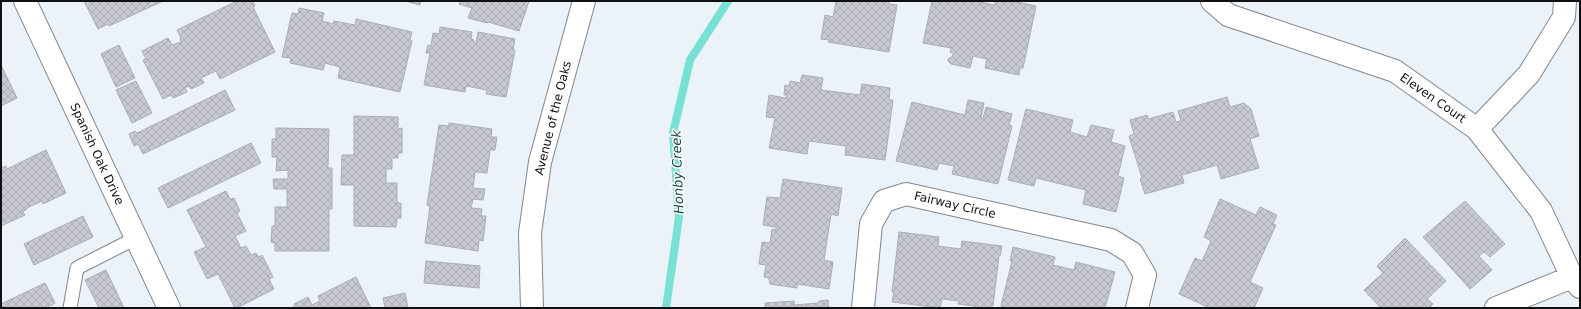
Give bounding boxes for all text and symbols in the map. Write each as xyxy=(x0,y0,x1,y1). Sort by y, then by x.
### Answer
street label: Avenue of the Oaks xyxy=(532,59,574,177)
street label: Eleven Court xyxy=(1397,70,1469,126)
street label: Spanish Oak Drive xyxy=(67,101,127,207)
water label: Honby Creek xyxy=(669,129,686,214)
street label: Fairway Circle xyxy=(913,189,997,221)

